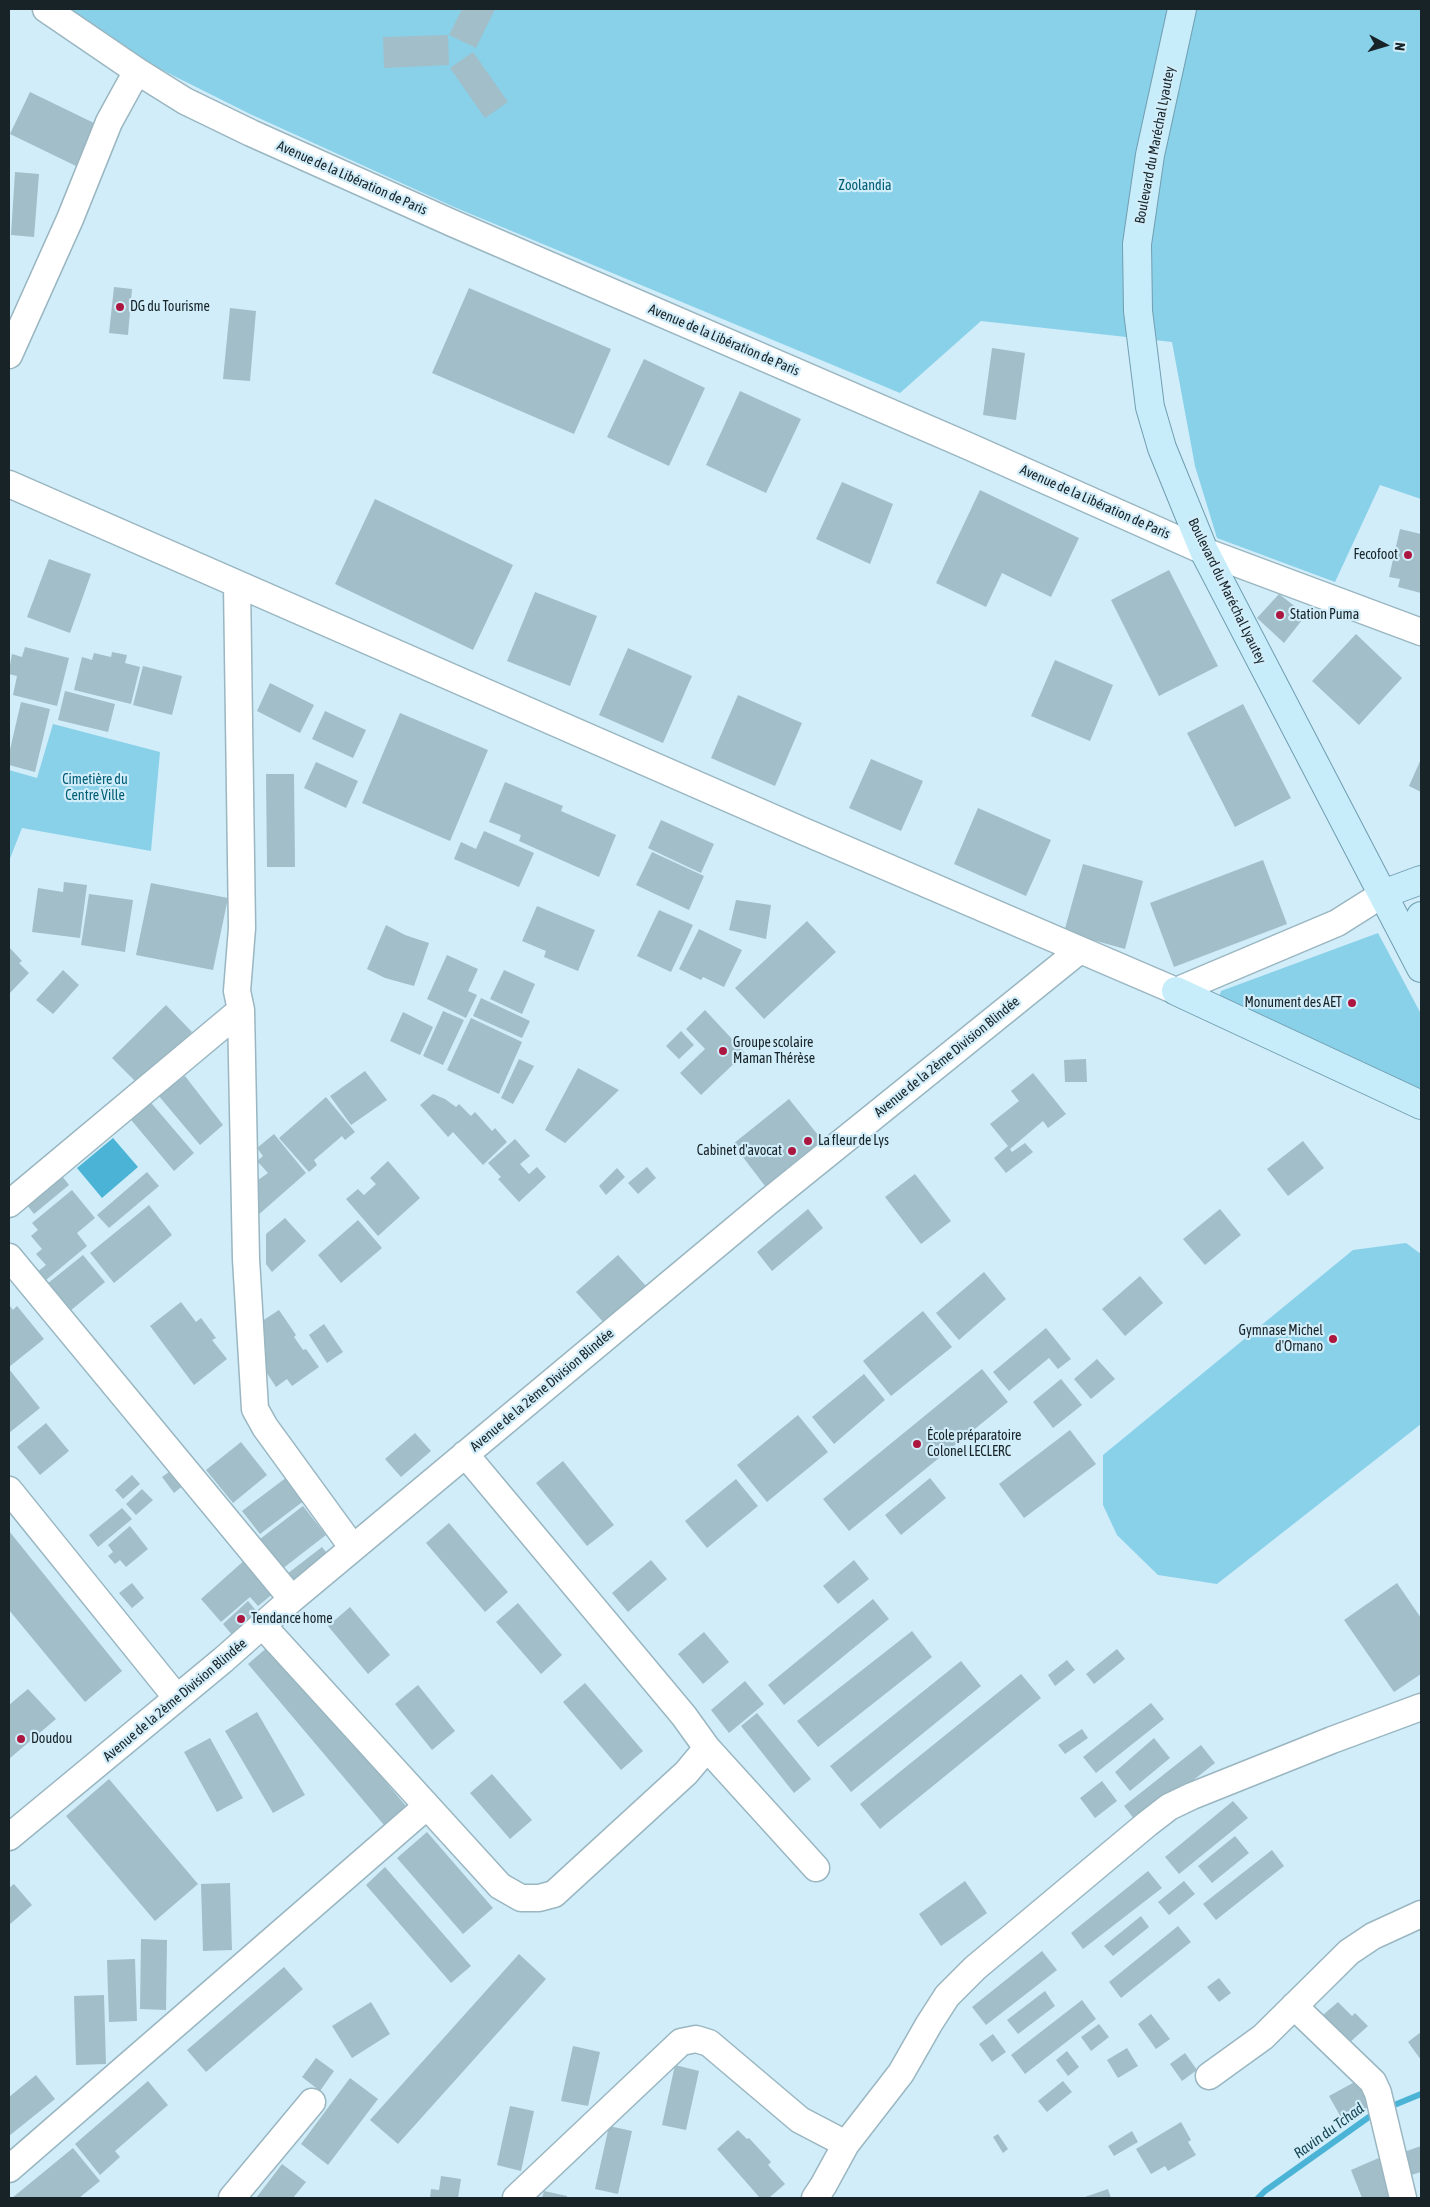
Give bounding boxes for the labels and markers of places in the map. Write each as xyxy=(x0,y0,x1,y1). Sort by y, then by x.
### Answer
place label: DG du Tourisme xyxy=(130,299,210,315)
marker: DG du Tourisme xyxy=(114,301,126,313)
place label: Fecofoot xyxy=(1354,547,1398,563)
marker: Fecofoot xyxy=(1402,549,1414,561)
place label: Station Puma xyxy=(1290,607,1359,623)
marker: Station Puma xyxy=(1274,609,1286,621)
place label: Monument des AET xyxy=(1244,995,1342,1011)
marker: Monument des AET xyxy=(1346,997,1358,1009)
place label: Groupe scolaire Maman Thérèse xyxy=(733,1035,815,1068)
marker: Groupe scolaire Maman Thérèse xyxy=(717,1045,729,1057)
place label: La fleur de Lys xyxy=(818,1133,889,1149)
marker: La fleur de Lys xyxy=(802,1135,814,1147)
place label: Cabinet d'avocat xyxy=(697,1143,782,1159)
marker: Cabinet d'avocat xyxy=(786,1145,798,1157)
place label: Gymnase Michel d'Ornano xyxy=(1239,1323,1323,1355)
marker: Gymnase Michel d'Ornano xyxy=(1327,1333,1339,1345)
place label: École préparatoire Colonel LECLERC xyxy=(927,1428,1021,1460)
marker: École préparatoire Colonel LECLERC xyxy=(911,1438,923,1450)
place label: Tendance home xyxy=(251,1611,333,1627)
marker: Tendance home xyxy=(235,1613,247,1625)
place label: Doudou xyxy=(31,1731,72,1747)
marker: Doudou xyxy=(15,1733,27,1745)

